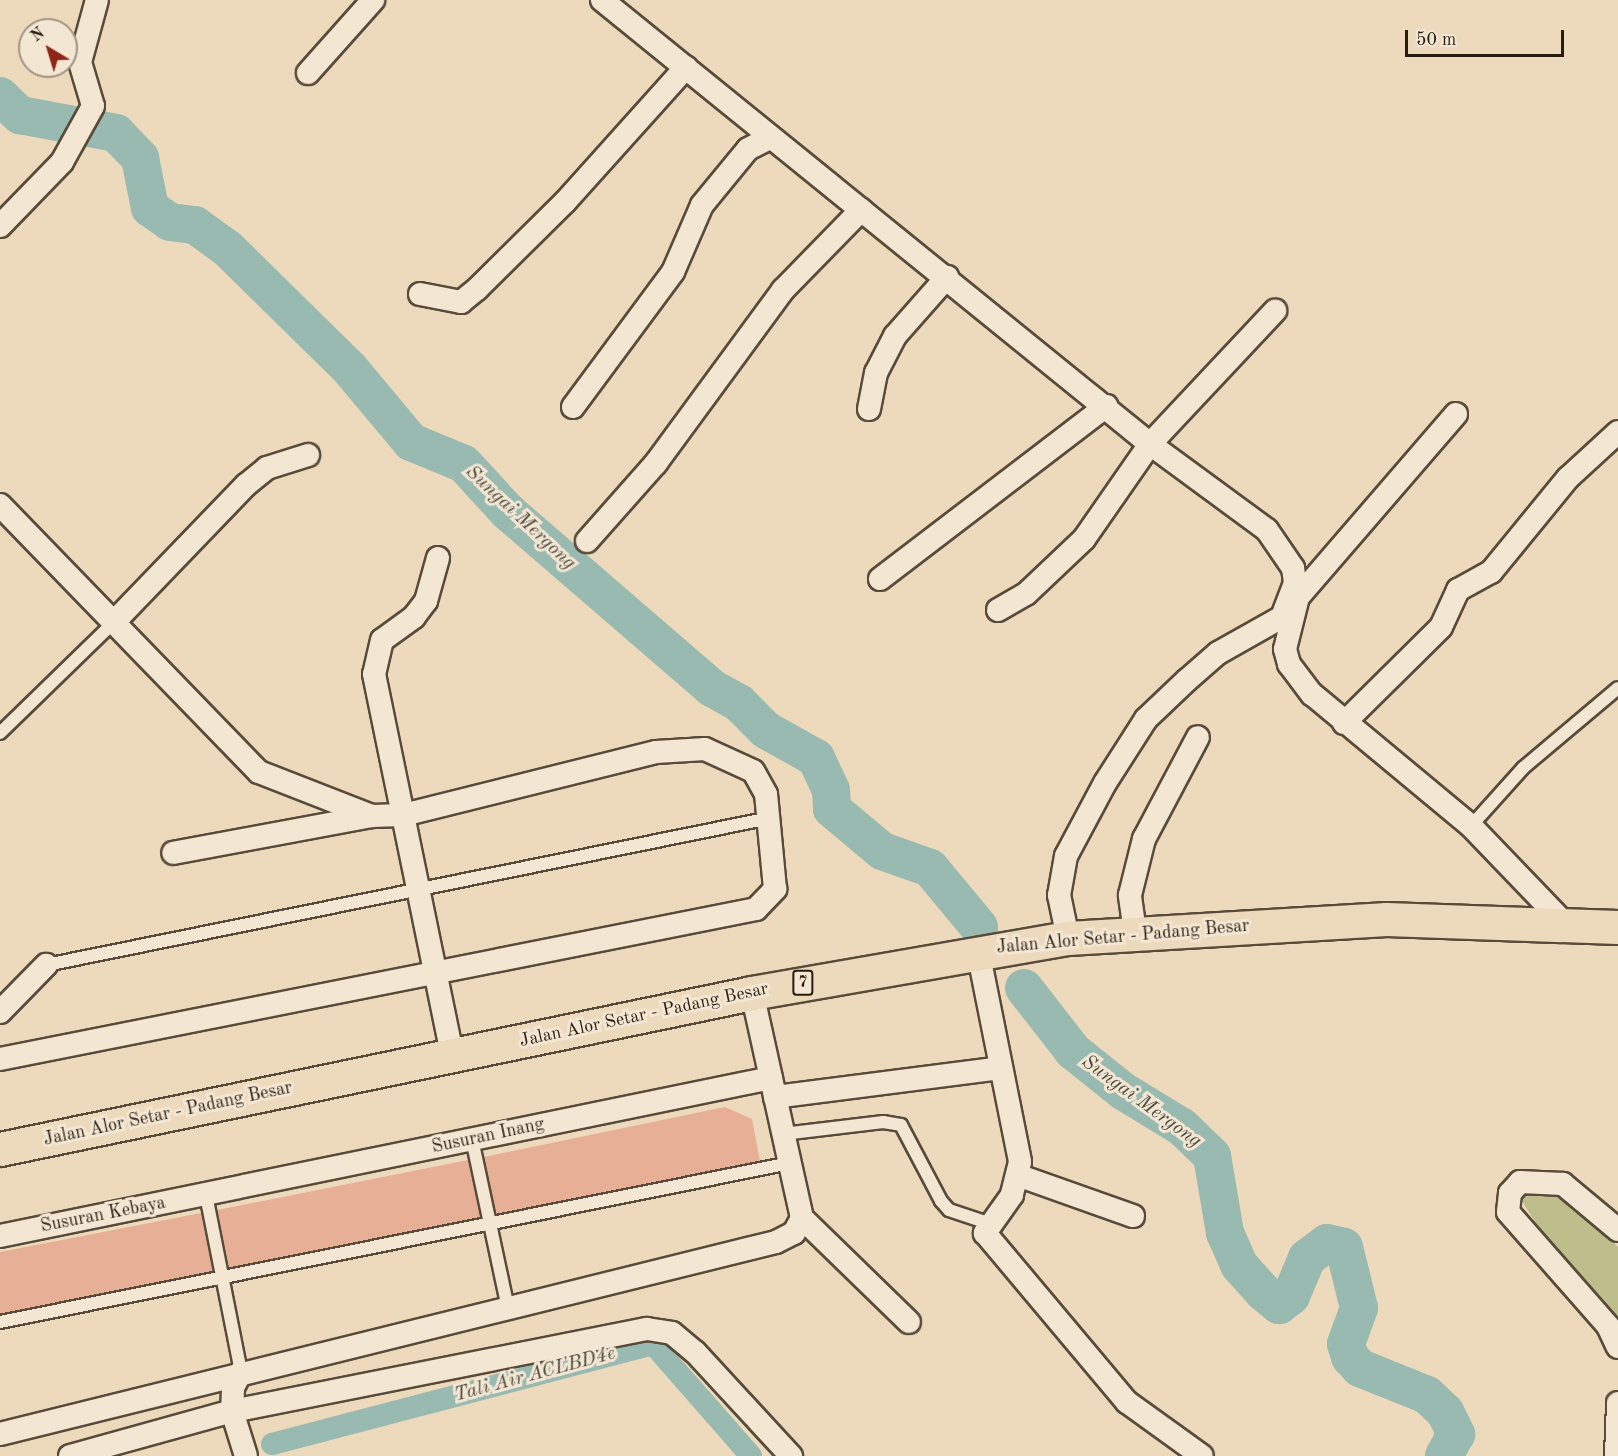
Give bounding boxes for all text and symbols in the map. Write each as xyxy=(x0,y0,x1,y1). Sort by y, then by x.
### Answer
north arrow xyxy=(18,18,78,78)
scale bar xyxy=(1408,18,1567,56)
text: N xyxy=(28,25,48,45)
text: 50 m xyxy=(1416,31,1456,49)
water label: Sungai Mergong xyxy=(460,461,580,575)
street label: Jalan Alor Setar - Padang Besar xyxy=(996,915,1250,959)
road number: 7 xyxy=(791,970,815,996)
street label: Jalan Alor Setar - Padang Besar xyxy=(518,978,770,1052)
water label: Sungai Mergong xyxy=(1076,1050,1206,1154)
street label: Jalan Alor Setar - Padang Besar xyxy=(42,1077,294,1151)
street label: Susuran Inang xyxy=(430,1114,546,1158)
street label: Susuran Kebaya xyxy=(39,1192,167,1238)
water label: Tali Air ACLBD4e xyxy=(452,1342,618,1408)

